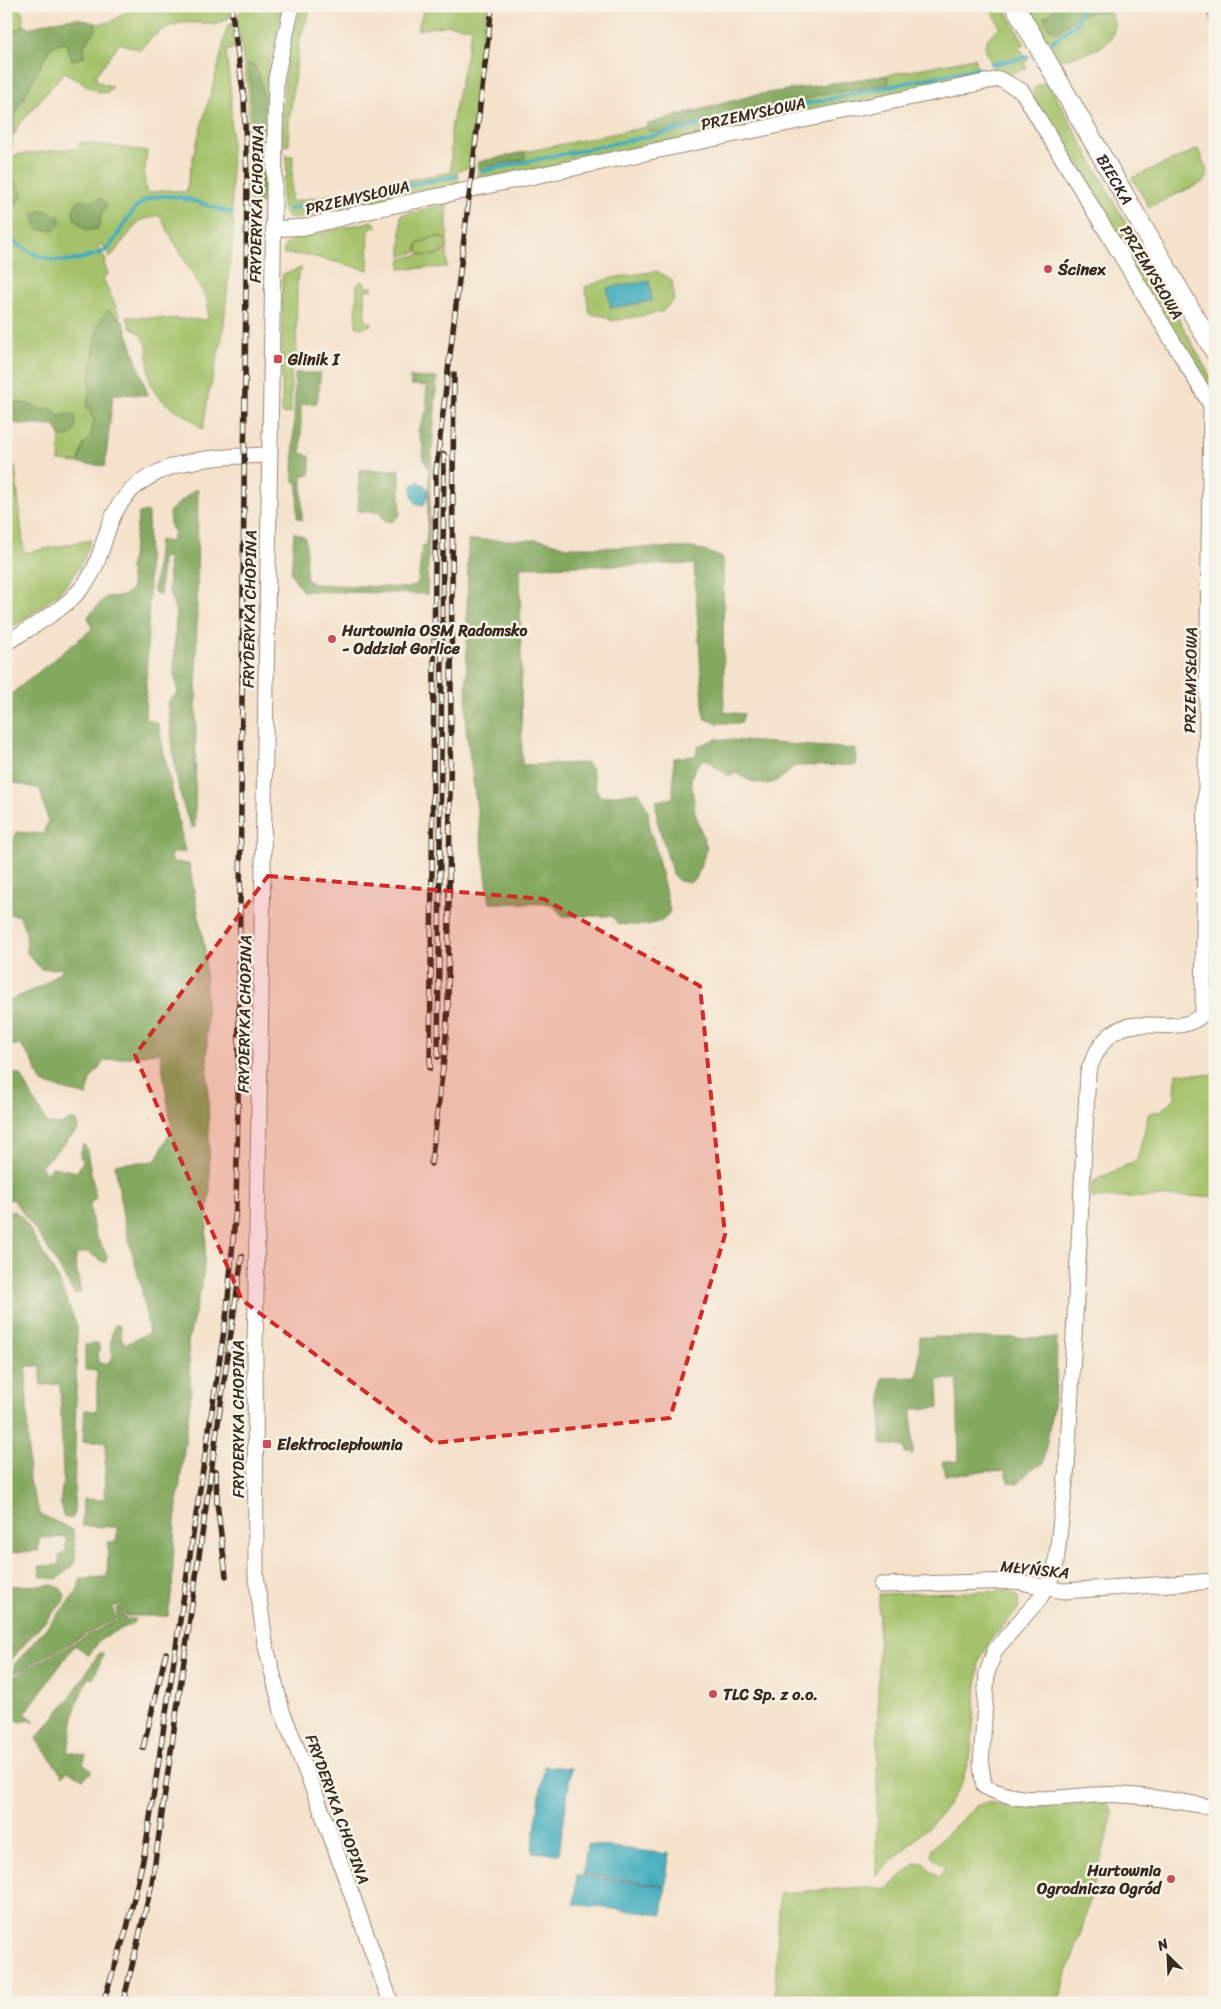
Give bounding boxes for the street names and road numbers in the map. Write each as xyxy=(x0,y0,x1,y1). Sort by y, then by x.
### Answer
street label: PRZEMYSŁOWA xyxy=(698,88,808,139)
street label: FRYDERYKA CHOPINA xyxy=(241,125,272,283)
street label: BIECKA xyxy=(1088,148,1141,211)
street label: PRZEMYSŁOWA xyxy=(302,171,412,224)
street label: PRZEMYSŁOWA xyxy=(1112,219,1191,325)
street label: FRYDERYKA CHOPINA xyxy=(234,530,265,688)
street label: PRZEMYSŁOWA xyxy=(1175,627,1206,733)
street label: FRYDERYKA CHOPINA xyxy=(229,935,260,1093)
street label: FRYDERYKA CHOPINA xyxy=(224,1340,253,1498)
street label: MŁYŃSKA xyxy=(999,1551,1071,1588)
street label: FRYDERYKA CHOPINA xyxy=(297,1730,378,1888)

